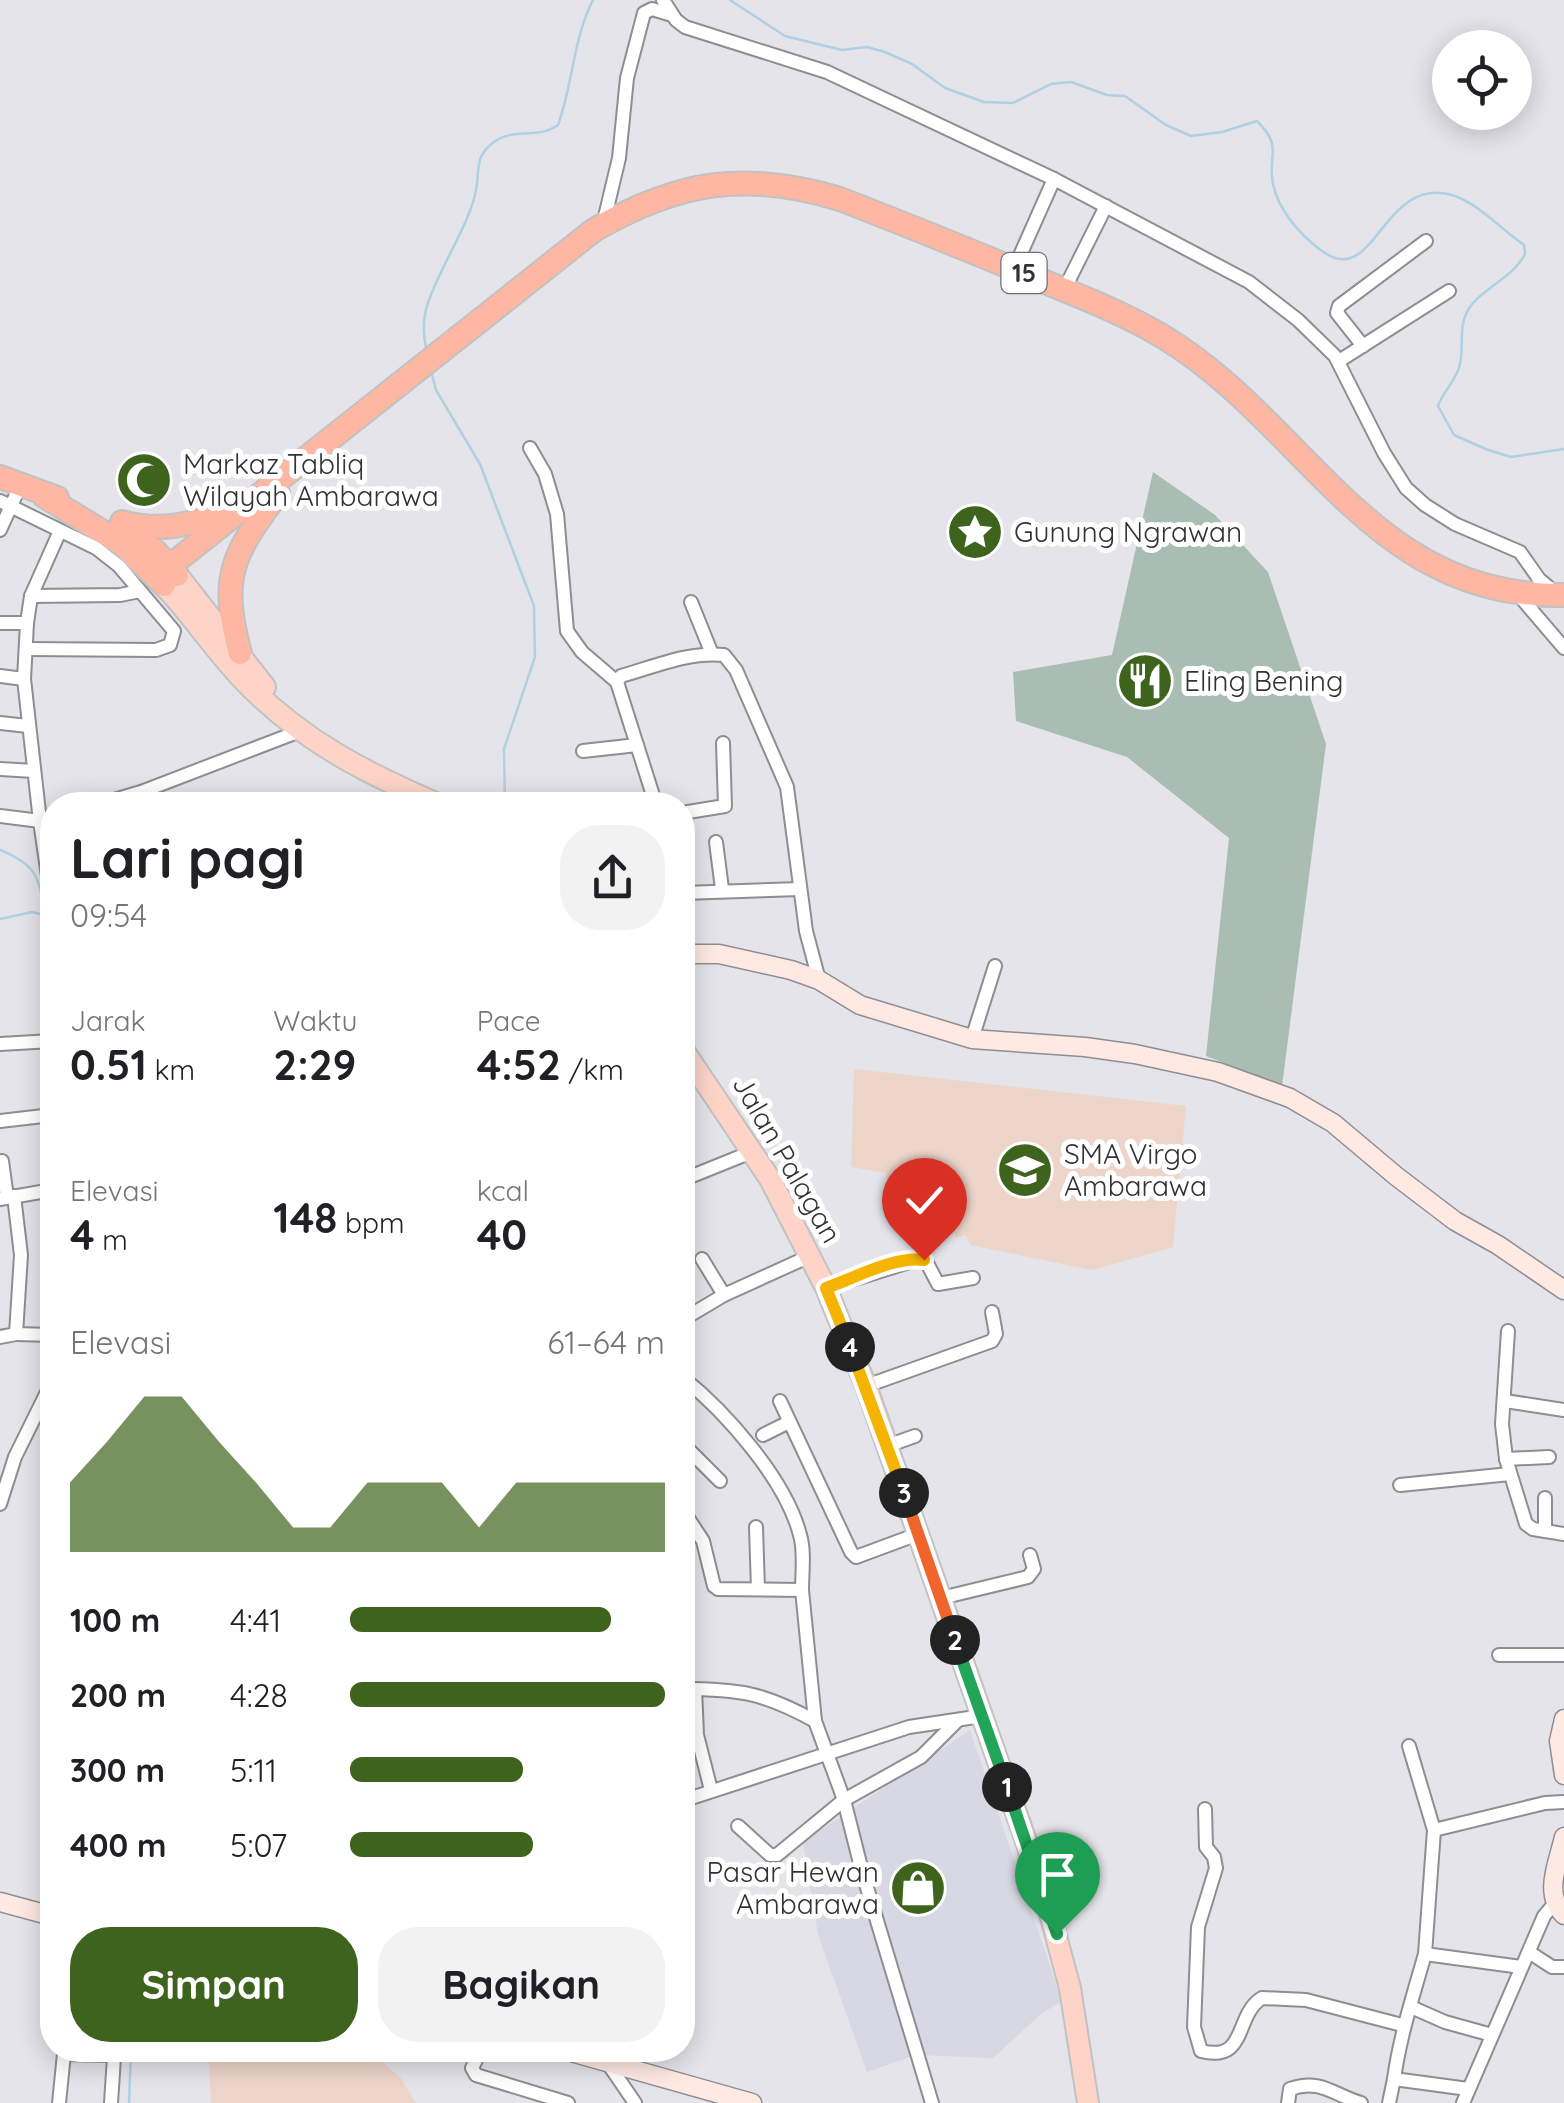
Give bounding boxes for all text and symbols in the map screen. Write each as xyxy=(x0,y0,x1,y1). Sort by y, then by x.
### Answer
map controls xyxy=(1432,30,1532,130)
button: locate xyxy=(1432,30,1532,130)
road number: 15 xyxy=(1002,253,1046,293)
place label: Markaz Tabliq Wilayah Ambarawa xyxy=(183,446,439,513)
mosque icon: Markaz Tabliq Wilayah Ambarawa xyxy=(114,450,174,510)
place icon: Gunung Ngrawan xyxy=(945,502,1005,562)
place label: Gunung Ngrawan xyxy=(1014,514,1242,549)
restaurant icon: Eling Bening xyxy=(1115,651,1175,711)
place label: Eling Bening xyxy=(1184,663,1344,698)
text: Lari pagi xyxy=(70,823,305,892)
button: share xyxy=(560,825,665,930)
text: 09:54 xyxy=(70,895,147,935)
text: Jarak xyxy=(70,1003,145,1038)
text: Waktu xyxy=(273,1003,358,1038)
text: Pace xyxy=(477,1003,541,1038)
text: 0.51 xyxy=(70,1038,147,1091)
text: 2:29 xyxy=(273,1038,356,1091)
text: 4:52 xyxy=(477,1038,561,1091)
text: km xyxy=(147,1052,195,1087)
text: /km xyxy=(561,1052,624,1087)
street label: Jalan Palagan xyxy=(725,1069,849,1249)
place label: SMA Virgo Ambarawa xyxy=(1064,1136,1207,1203)
school or university icon: SMA Virgo Ambarawa xyxy=(995,1140,1055,1200)
pin xyxy=(882,1158,967,1261)
text: Elevasi xyxy=(70,1173,159,1208)
text: kcal xyxy=(477,1173,529,1208)
icon: check xyxy=(897,1173,952,1228)
text: 148 xyxy=(273,1191,337,1244)
text: bpm xyxy=(337,1205,405,1240)
text: 4 xyxy=(70,1208,95,1261)
text: 40 xyxy=(477,1208,527,1261)
text: m xyxy=(95,1222,128,1257)
text: Elevasi xyxy=(70,1322,171,1362)
text: 61–64 m xyxy=(547,1322,665,1362)
pin: 4 xyxy=(825,1322,875,1372)
text: 4 xyxy=(842,1329,858,1364)
pin: 3 xyxy=(879,1468,929,1518)
text: 3 xyxy=(896,1475,912,1510)
text: 100 m xyxy=(70,1600,160,1640)
text: 4:41 xyxy=(230,1600,281,1640)
pin: 2 xyxy=(930,1615,980,1665)
text: 2 xyxy=(947,1622,963,1657)
text: 200 m xyxy=(70,1675,166,1715)
text: 4:28 xyxy=(230,1675,288,1715)
text: 300 m xyxy=(70,1750,165,1790)
text: 5:11 xyxy=(230,1750,277,1790)
pin: 1 xyxy=(982,1762,1032,1812)
text: 1 xyxy=(1002,1769,1012,1804)
text: 400 m xyxy=(70,1825,167,1865)
text: 5:07 xyxy=(230,1825,287,1865)
pin xyxy=(1015,1832,1100,1935)
icon: arrive xyxy=(1030,1847,1085,1902)
place label: Pasar Hewan Ambarawa xyxy=(706,1854,879,1921)
shop icon: Pasar Hewan Ambarawa xyxy=(888,1858,948,1918)
button: Simpan xyxy=(70,1927,358,2042)
button: Bagikan xyxy=(378,1927,665,2042)

